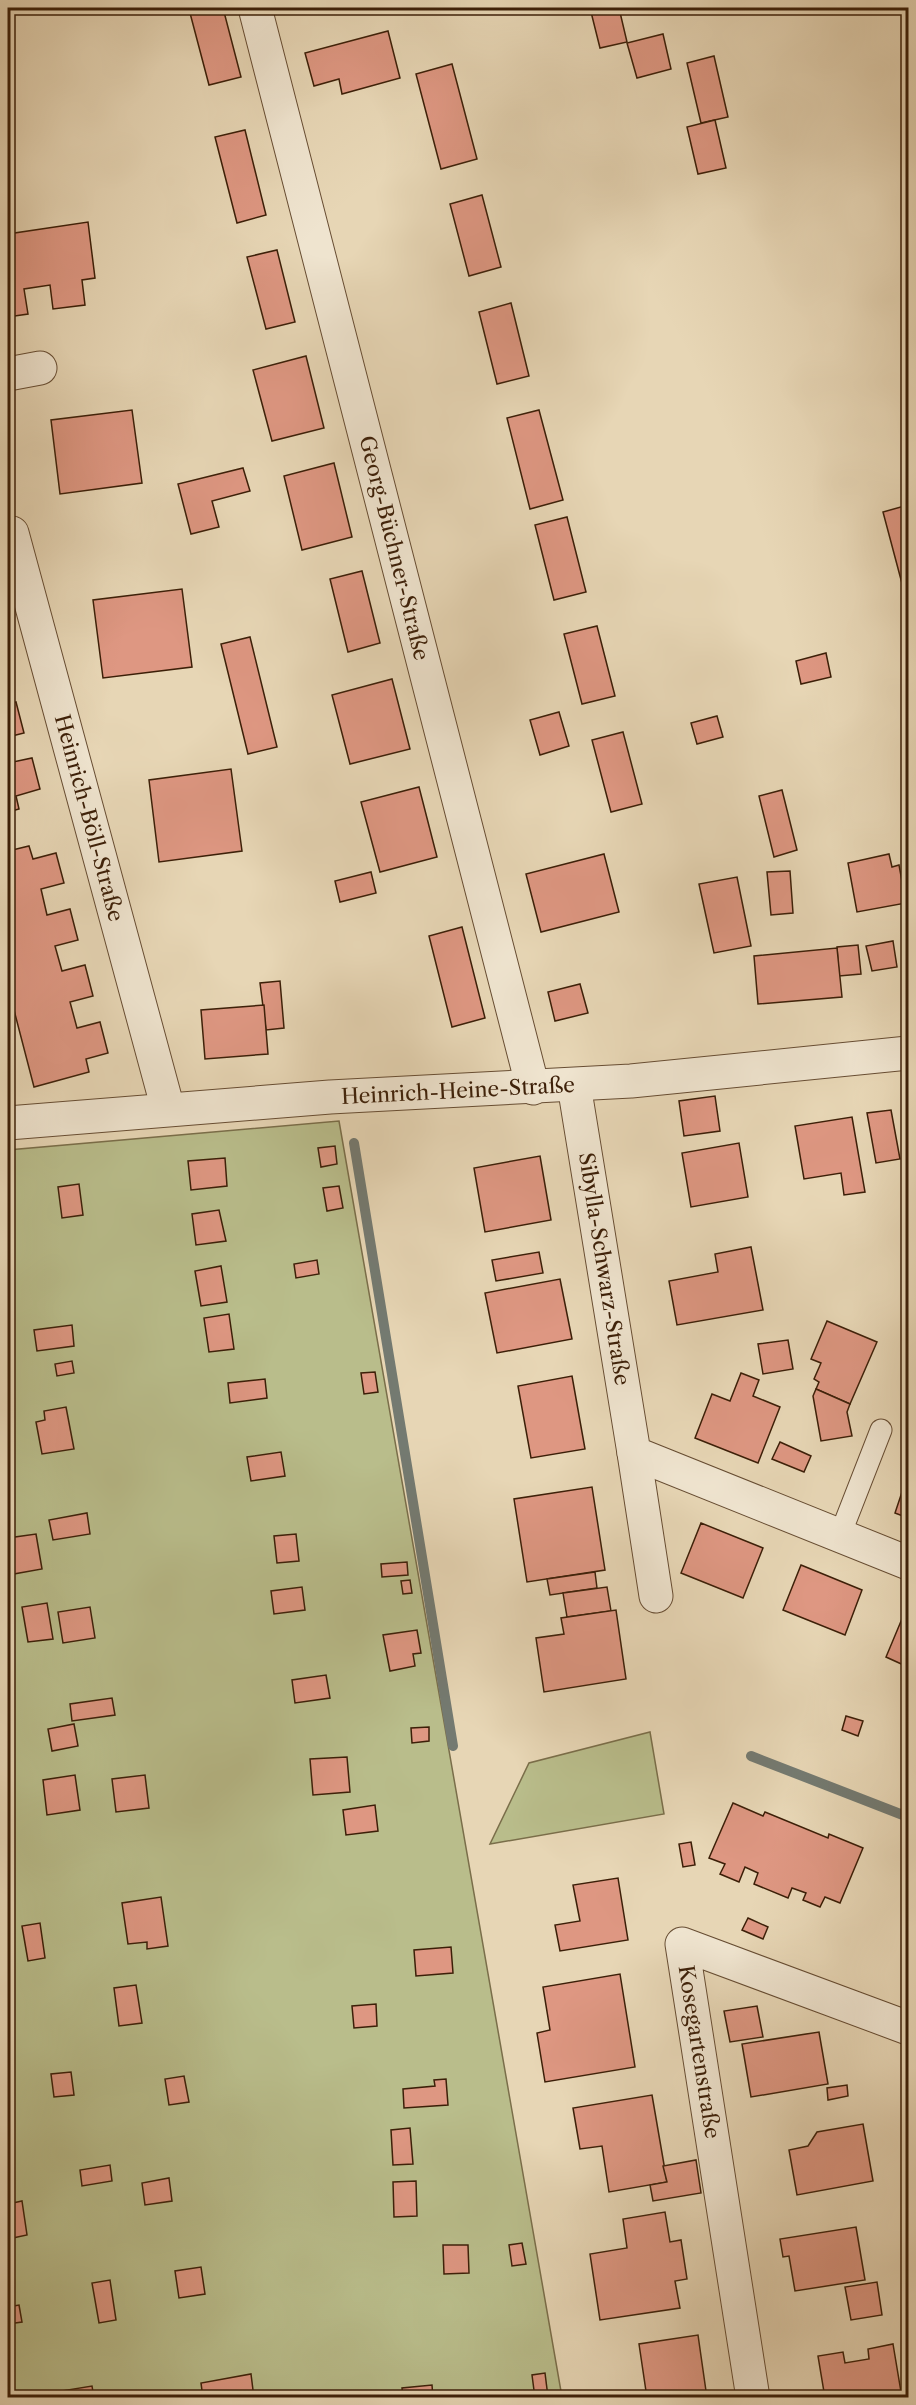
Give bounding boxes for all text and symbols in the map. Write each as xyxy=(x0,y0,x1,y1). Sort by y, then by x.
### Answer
street label: Georg-Büchner-Straße xyxy=(354,433,435,663)
street label: Heinrich-Böll-Straße xyxy=(50,712,129,924)
street label: Heinrich-Heine-Straße xyxy=(340,1072,575,1109)
street label: Sibylla-Schwarz-Straße xyxy=(574,1151,635,1387)
street label: Kosegartenstraße xyxy=(673,1963,726,2140)

